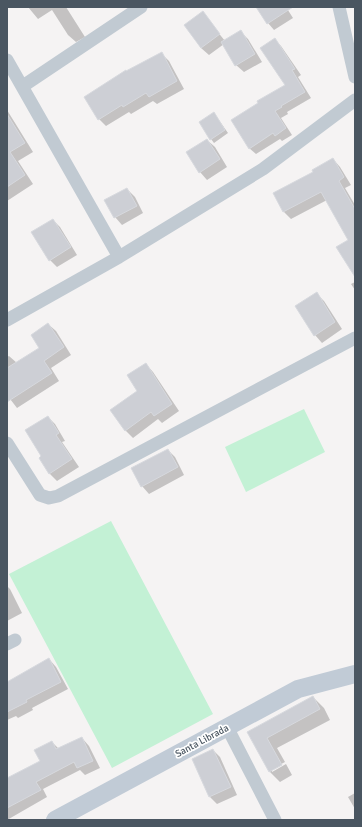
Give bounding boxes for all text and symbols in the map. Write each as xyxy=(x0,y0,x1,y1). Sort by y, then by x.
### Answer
street label: Santa Librada xyxy=(173,722,231,760)

